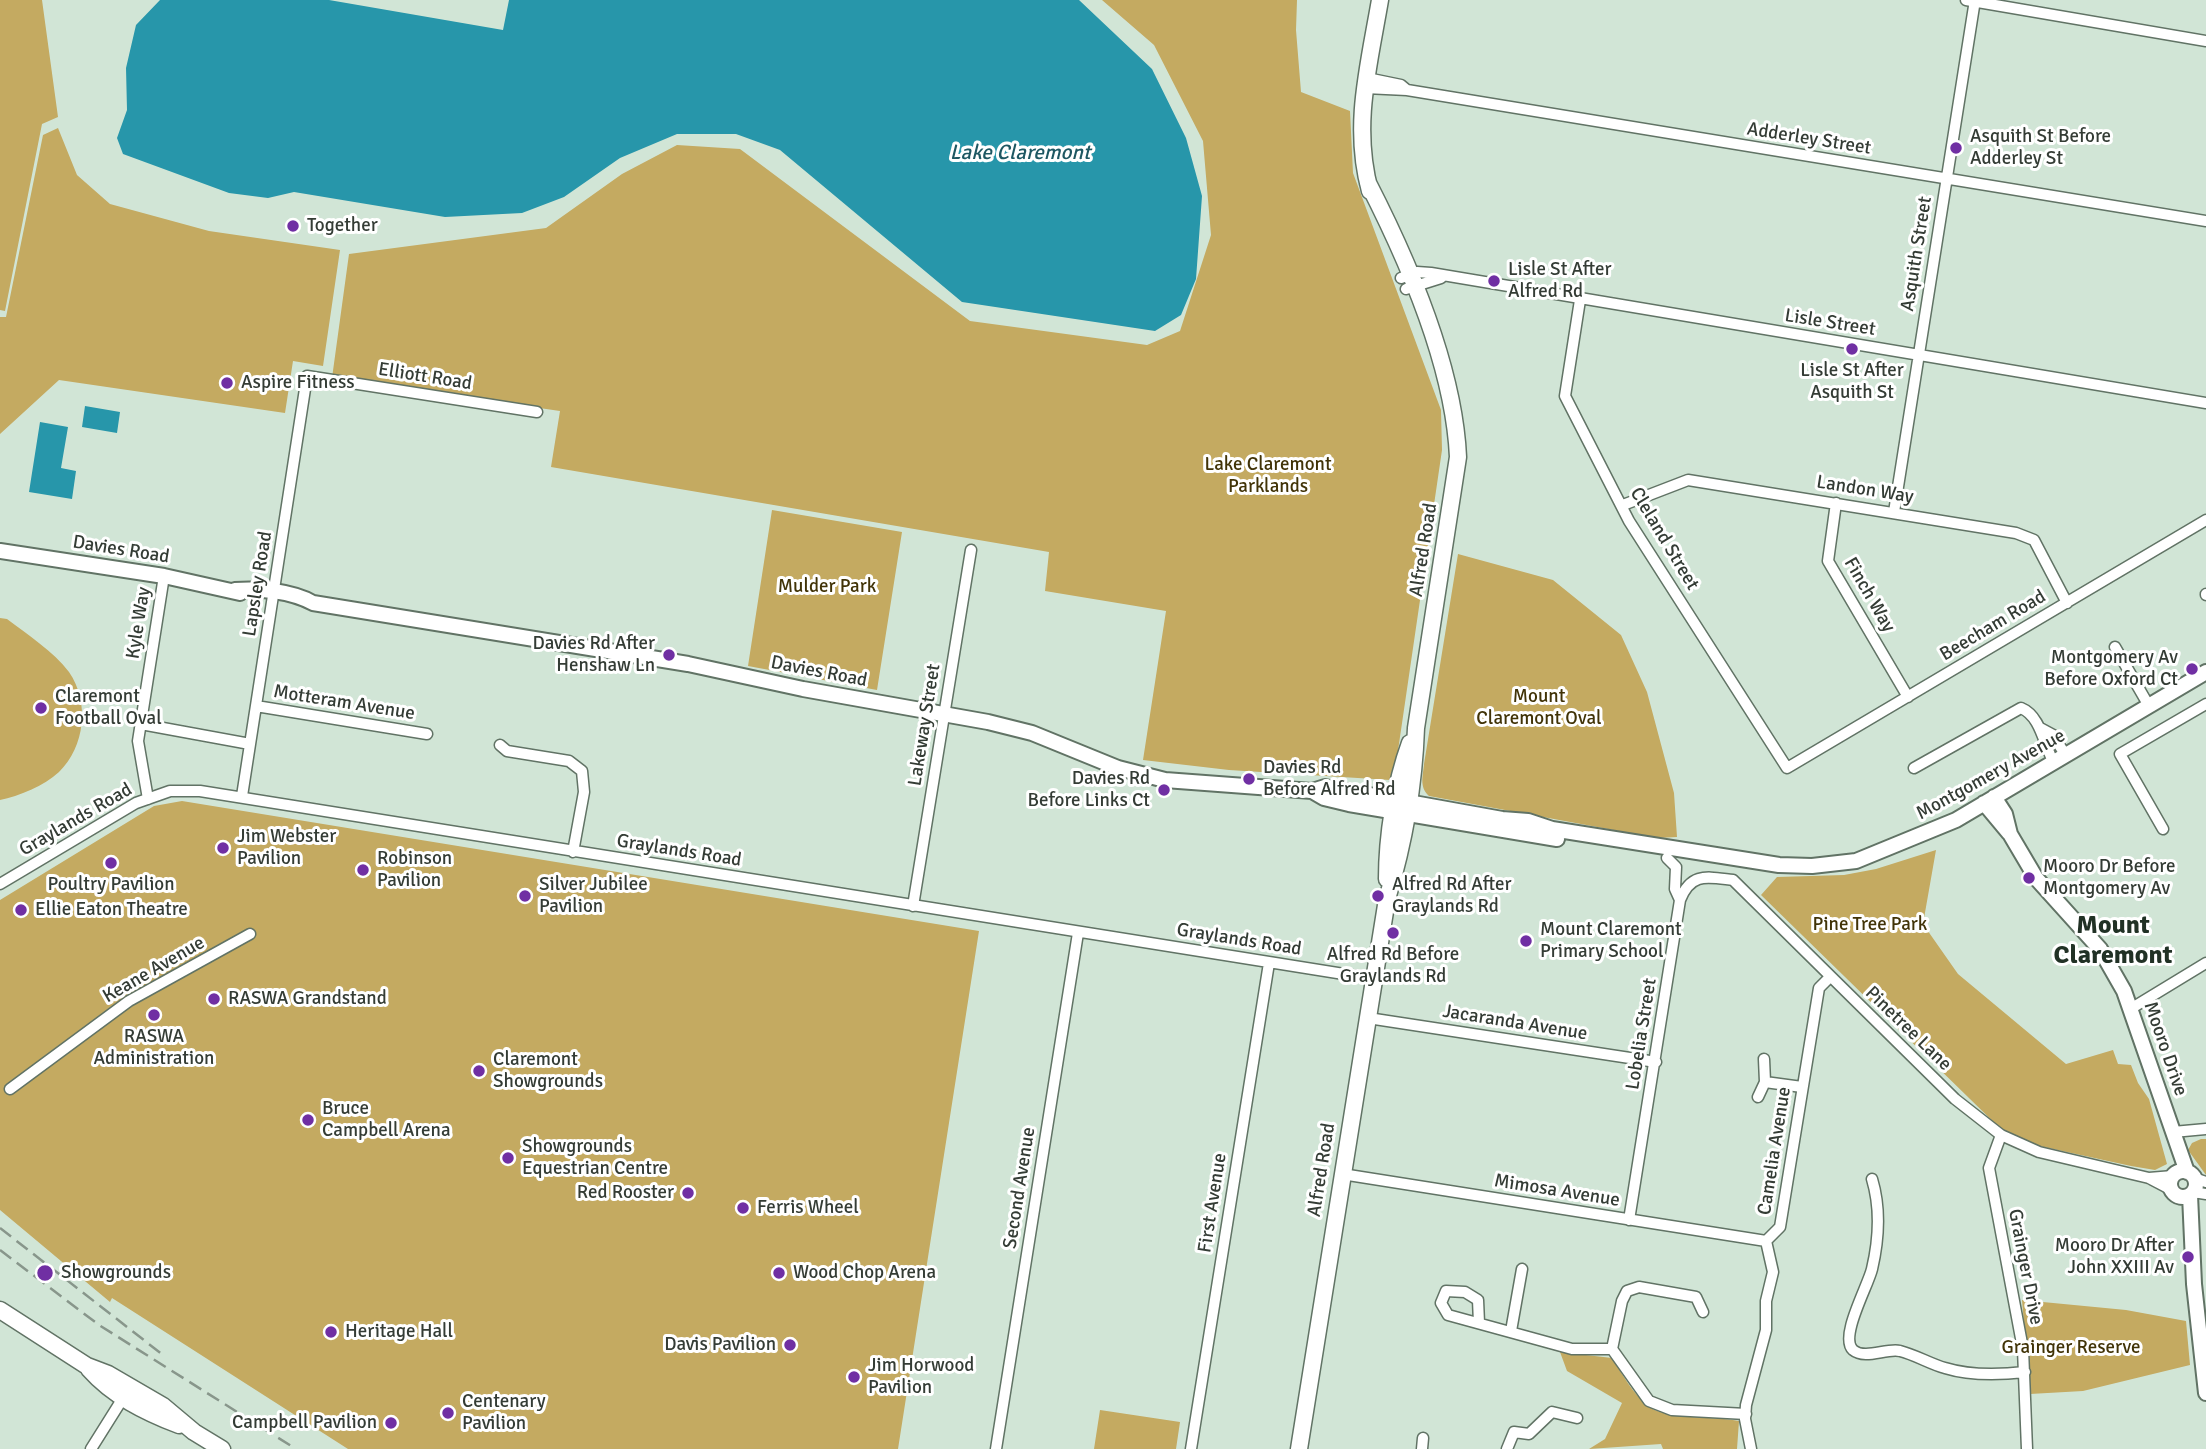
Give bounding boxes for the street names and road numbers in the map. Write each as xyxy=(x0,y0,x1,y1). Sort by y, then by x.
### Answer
street label: Adderley Street xyxy=(1745,118,1873,160)
street label: Asquith Street xyxy=(1897,195,1937,313)
street label: Lisle Street xyxy=(1783,305,1877,341)
street label: Elliott Road xyxy=(376,358,474,396)
street label: Landon Way xyxy=(1815,471,1915,509)
street label: Cleland Street xyxy=(1624,484,1704,594)
street label: Alfred Road xyxy=(1405,501,1443,599)
street label: Lapsley Road xyxy=(238,530,278,638)
street label: Davies Road xyxy=(71,531,171,569)
street label: Finch Way xyxy=(1838,554,1900,636)
street label: Kyle Way xyxy=(122,585,156,661)
street label: Beecham Road xyxy=(1936,585,2050,667)
street label: Davies Road xyxy=(769,651,869,693)
street label: Lakeway Street xyxy=(904,662,946,788)
street label: Motteram Avenue xyxy=(272,681,416,725)
street label: Montgomery Avenue xyxy=(1913,725,2069,825)
street label: Graylands Road xyxy=(16,779,136,861)
street label: Graylands Road xyxy=(615,830,743,872)
street label: Graylands Road xyxy=(1175,919,1303,961)
street label: Keane Avenue xyxy=(99,932,209,1008)
street label: Lobelia Street xyxy=(1622,977,1662,1091)
street label: Pinetree Lane xyxy=(1860,982,1956,1076)
street label: Mooro Drive xyxy=(2138,999,2192,1099)
street label: Jacaranda Avenue xyxy=(1441,1000,1589,1046)
street label: Camelia Avenue xyxy=(1754,1085,1796,1217)
street label: Alfred Road xyxy=(1303,1121,1341,1219)
street label: Second Avenue xyxy=(999,1126,1041,1250)
street label: First Avenue xyxy=(1194,1152,1232,1254)
street label: Mimosa Avenue xyxy=(1492,1170,1622,1212)
street label: Grainger Drive xyxy=(2003,1207,2047,1327)

